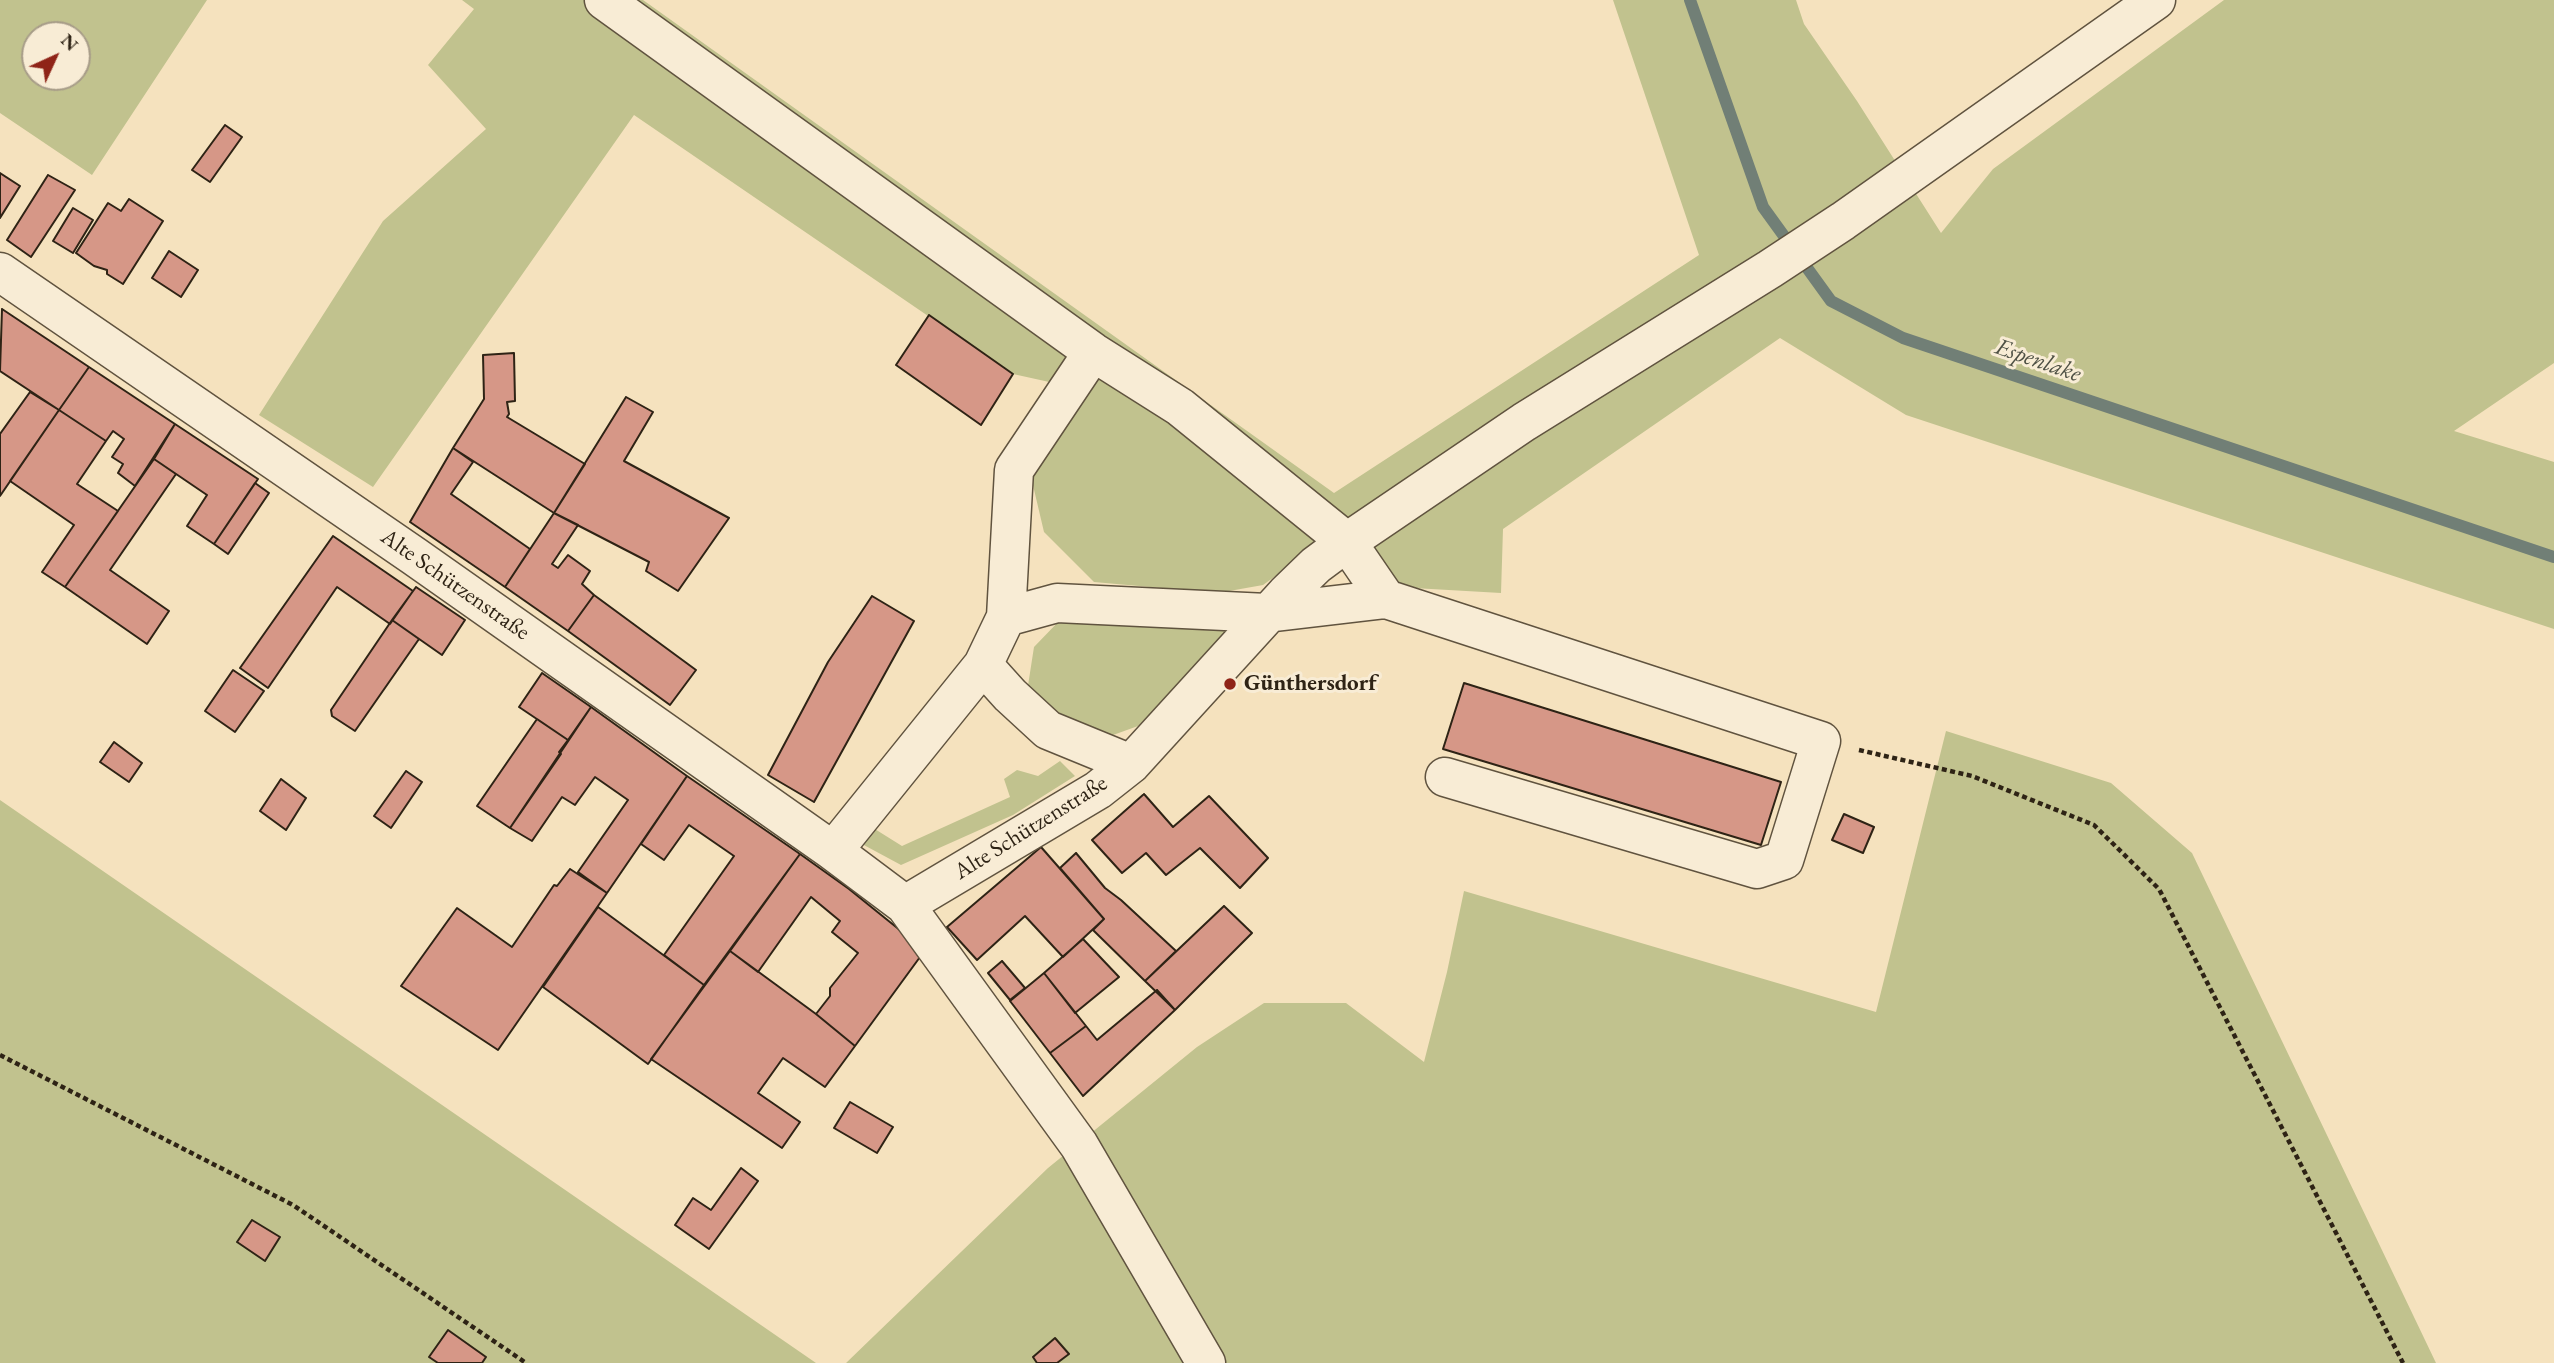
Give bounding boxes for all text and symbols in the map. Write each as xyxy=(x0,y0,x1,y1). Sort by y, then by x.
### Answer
north arrow xyxy=(21,21,91,91)
text: N xyxy=(56,28,84,56)
water label: Espenlake xyxy=(1991,333,2085,389)
street label: Alte Schützenstraße xyxy=(375,523,535,647)
place label: Günthersdorf xyxy=(1244,670,1376,698)
marker: Günthersdorf xyxy=(1222,676,1238,692)
street label: Alte Schützenstraße xyxy=(949,770,1113,886)

